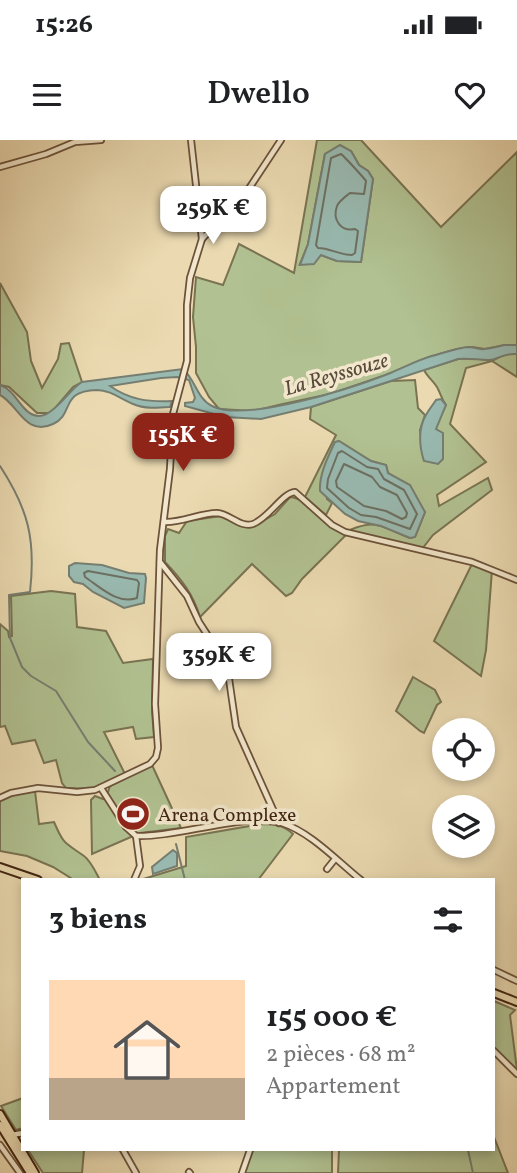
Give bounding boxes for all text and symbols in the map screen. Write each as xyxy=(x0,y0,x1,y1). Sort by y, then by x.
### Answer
text: 15:26 xyxy=(35,7,93,43)
text: Dwello xyxy=(207,73,310,117)
icon: menu xyxy=(28,76,66,114)
icon: heart xyxy=(451,76,489,114)
pin: 259K € xyxy=(156,186,270,246)
text: 259K € xyxy=(176,193,250,225)
water label: La Reyssouze xyxy=(281,347,392,404)
pin: 155K € xyxy=(126,414,240,473)
text: 155K € xyxy=(148,420,218,452)
pin: 359K € xyxy=(162,634,276,693)
text: 359K € xyxy=(182,640,256,672)
map controls xyxy=(432,718,495,858)
button: locate xyxy=(432,718,495,781)
sports icon: Arena Complexe xyxy=(114,795,152,833)
button: layers xyxy=(432,795,495,858)
place label: Arena Complexe xyxy=(158,803,296,829)
text: 3 biens xyxy=(49,899,147,941)
icon: filters xyxy=(429,901,467,939)
text: 155 000 € xyxy=(266,997,397,1039)
icon: home xyxy=(105,1008,189,1092)
text: 2 pièces · 68 m² xyxy=(266,1039,415,1071)
text: Appartement xyxy=(266,1071,401,1103)

